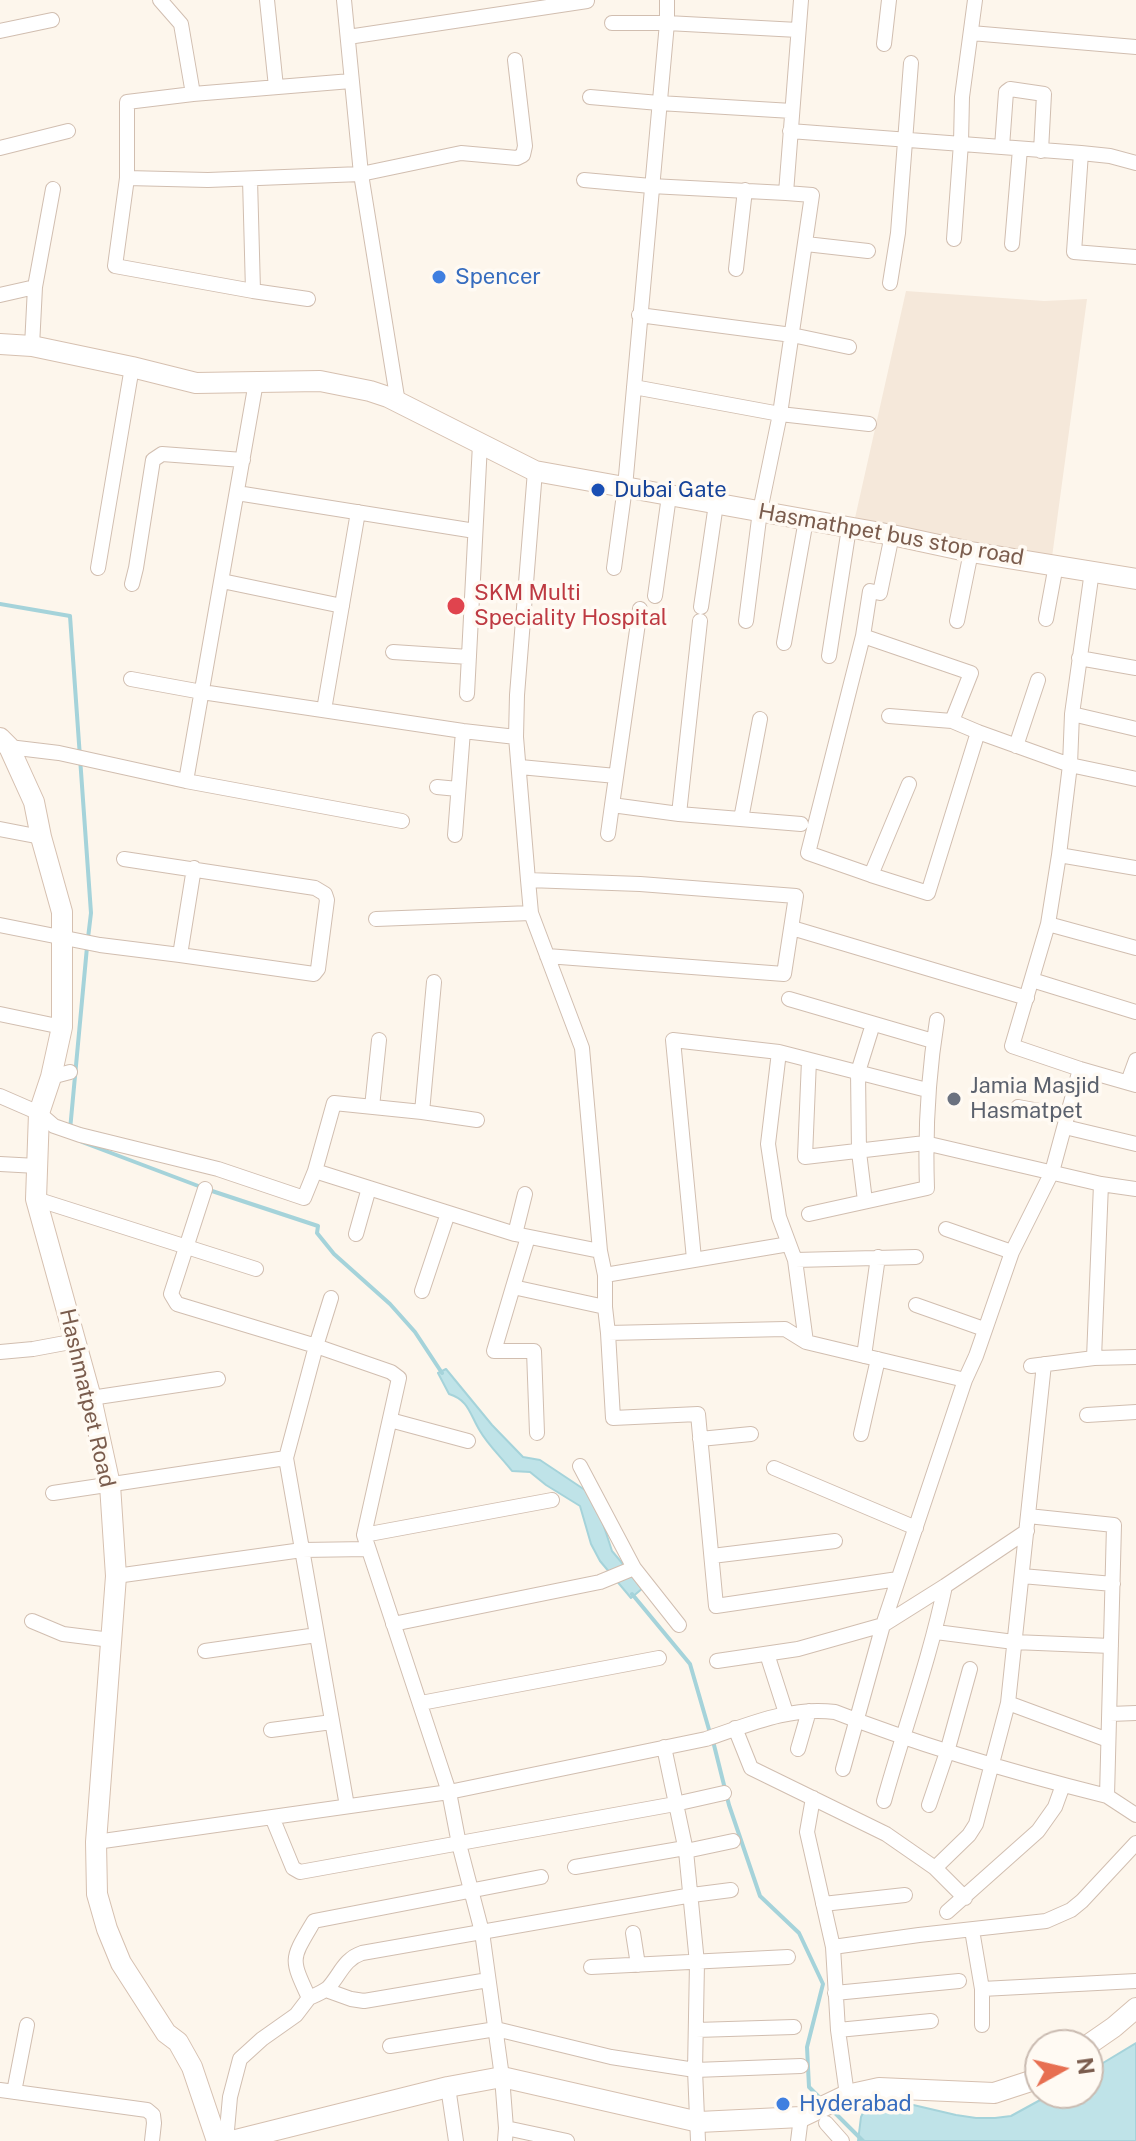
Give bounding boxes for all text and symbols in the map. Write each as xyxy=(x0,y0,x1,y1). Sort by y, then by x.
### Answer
place label: Spencer xyxy=(455,264,541,290)
marker: Spencer xyxy=(430,268,448,286)
place label: Dubai Gate xyxy=(614,477,727,503)
marker: Dubai Gate xyxy=(589,481,607,499)
street label: Hasmathpet bus stop road xyxy=(756,499,1026,571)
place label: SKM Multi Speciality Hospital xyxy=(474,580,667,632)
marker: SKM Multi Speciality Hospital xyxy=(445,595,467,617)
place label: Jamia Masjid Hasmatpet xyxy=(970,1073,1100,1124)
marker: Jamia Masjid Hasmatpet xyxy=(945,1090,963,1108)
street label: Hashmatpet Road xyxy=(54,1306,120,1490)
north arrow xyxy=(1024,2029,1104,2109)
text: N xyxy=(1072,2056,1100,2076)
place label: Hyderabad xyxy=(799,2091,912,2117)
marker: Hyderabad xyxy=(774,2095,792,2113)

